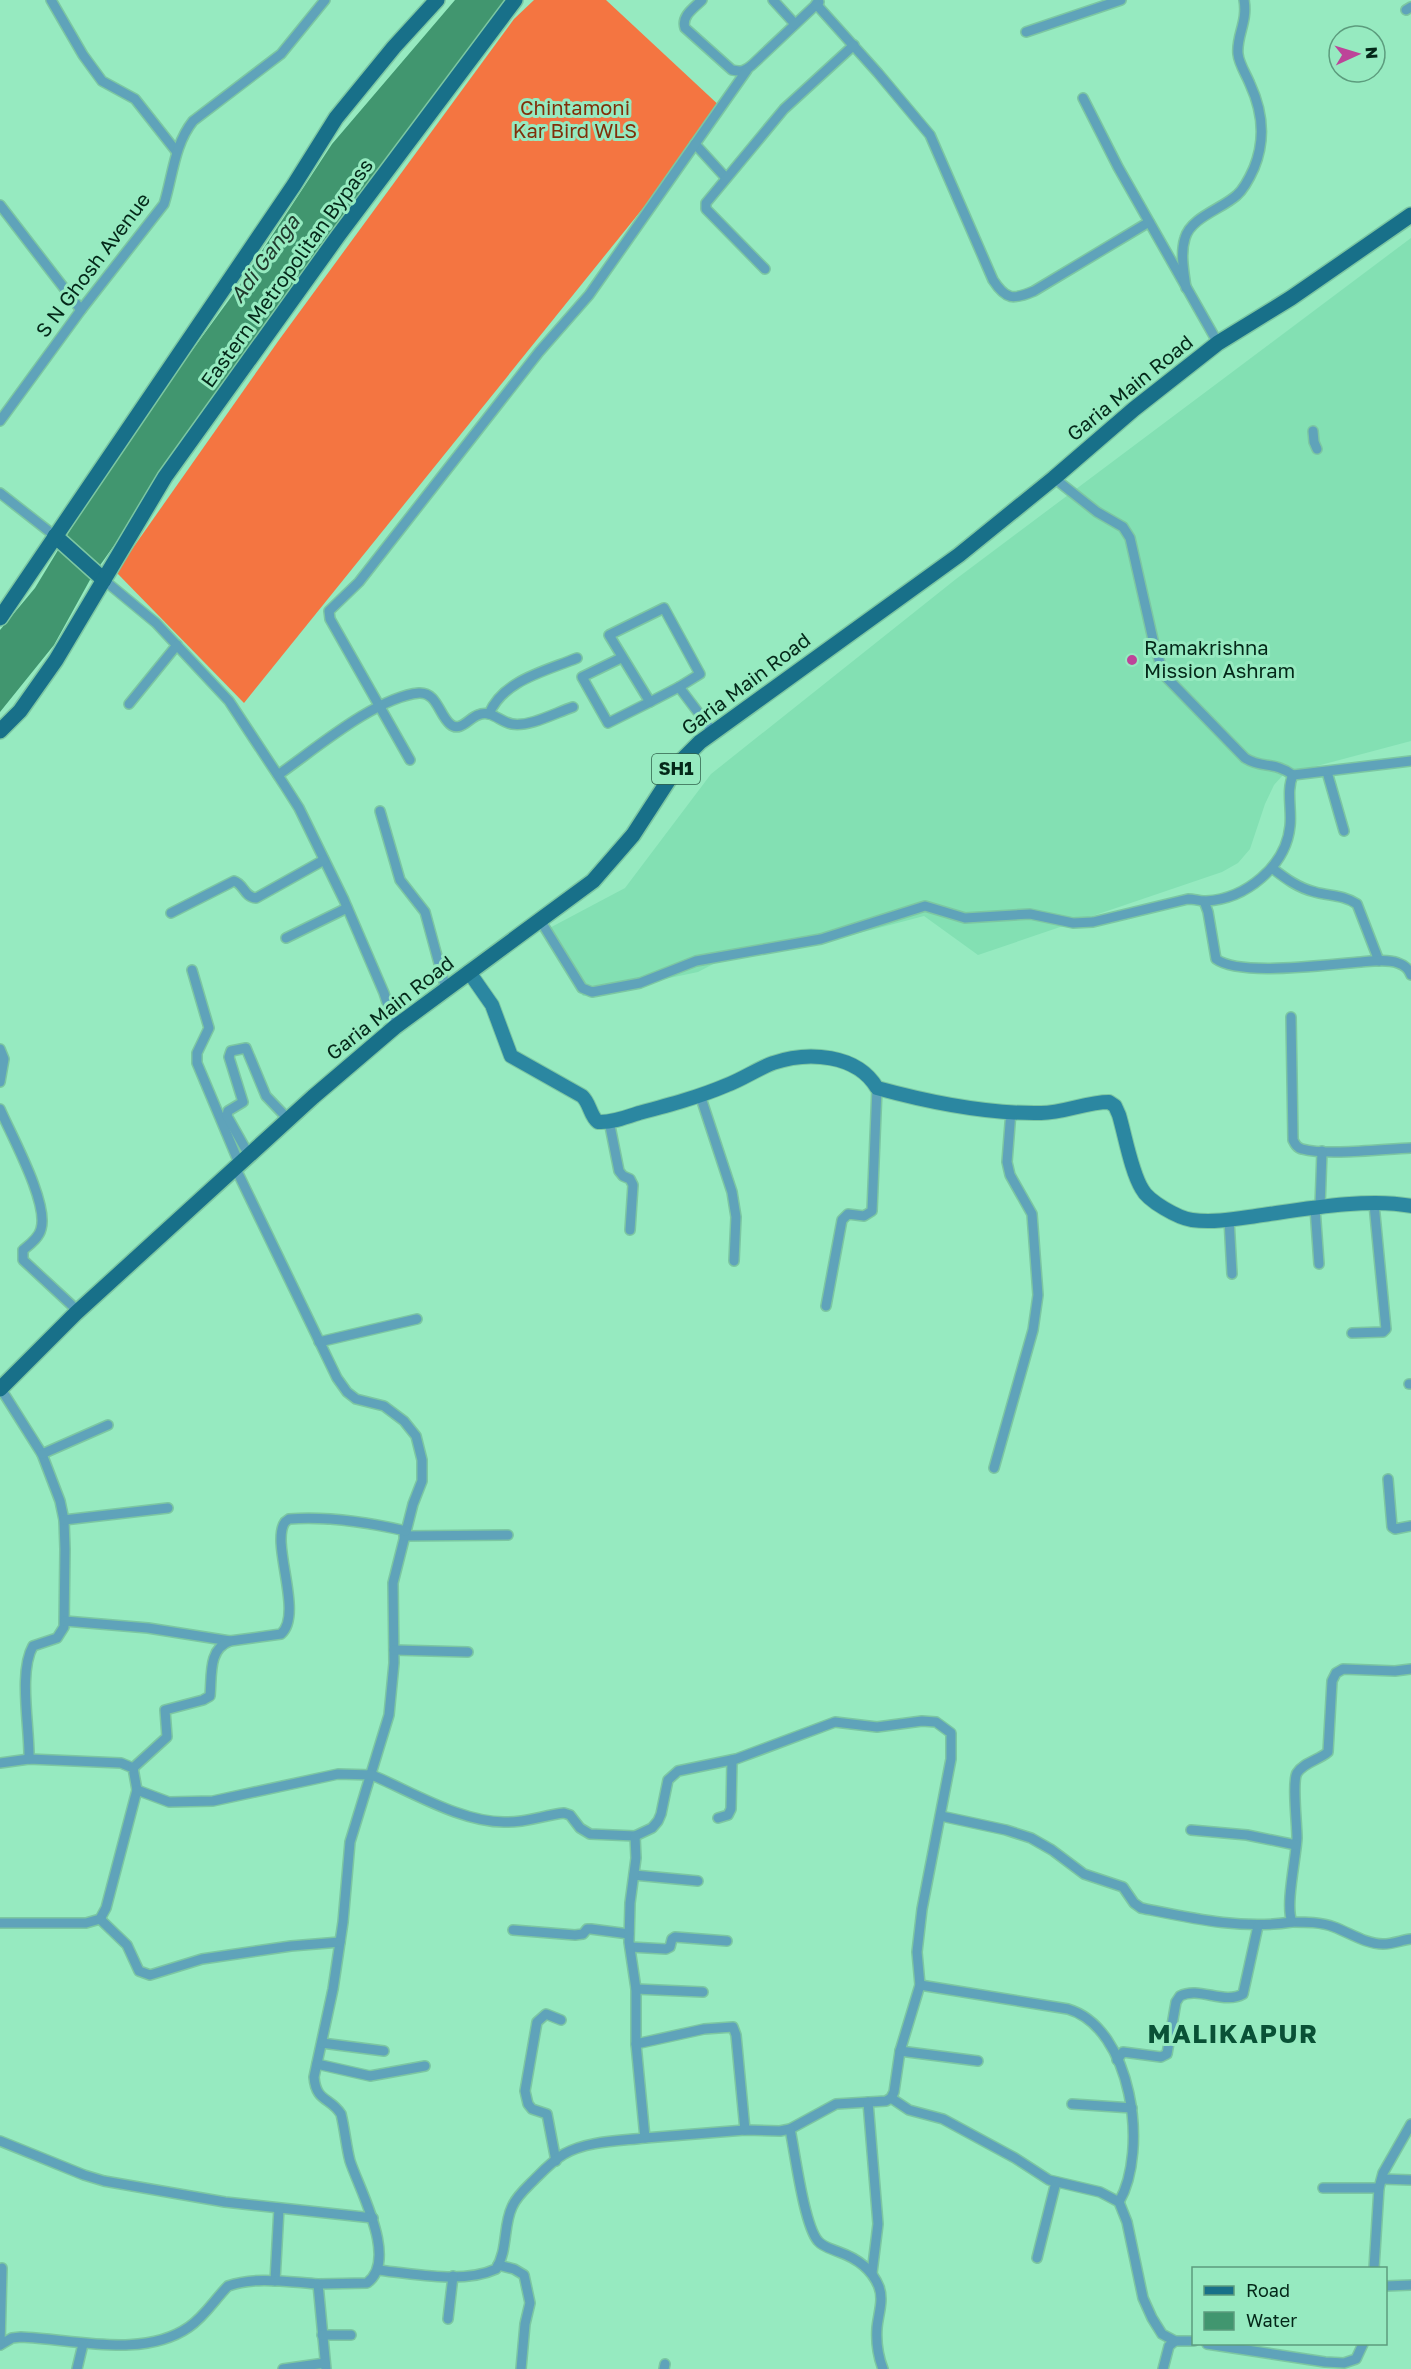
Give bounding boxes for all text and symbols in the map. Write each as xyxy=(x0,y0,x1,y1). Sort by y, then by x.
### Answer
north arrow xyxy=(1327,24,1387,84)
text: N xyxy=(1362,46,1382,60)
park label: Chintamoni Kar Bird WLS xyxy=(513,95,637,142)
street label: Eastern Metropolitan Bypass xyxy=(195,153,377,391)
street label: S N Ghosh Avenue xyxy=(30,187,154,341)
water label: Adi Ganga xyxy=(224,209,305,307)
street label: Garia Main Road xyxy=(1062,329,1197,445)
street label: Garia Main Road xyxy=(676,627,815,739)
place label: Ramakrishna Mission Ashram xyxy=(1144,635,1295,682)
marker: Ramakrishna Mission Ashram xyxy=(1125,653,1139,667)
road number: SH1 xyxy=(652,754,700,784)
street label: Garia Main Road xyxy=(321,950,458,1064)
district label: MALIKAPUR xyxy=(1148,2018,1318,2049)
legend xyxy=(1192,2267,1387,2345)
text: Road xyxy=(1246,2279,1290,2301)
text: Water xyxy=(1246,2309,1297,2331)

